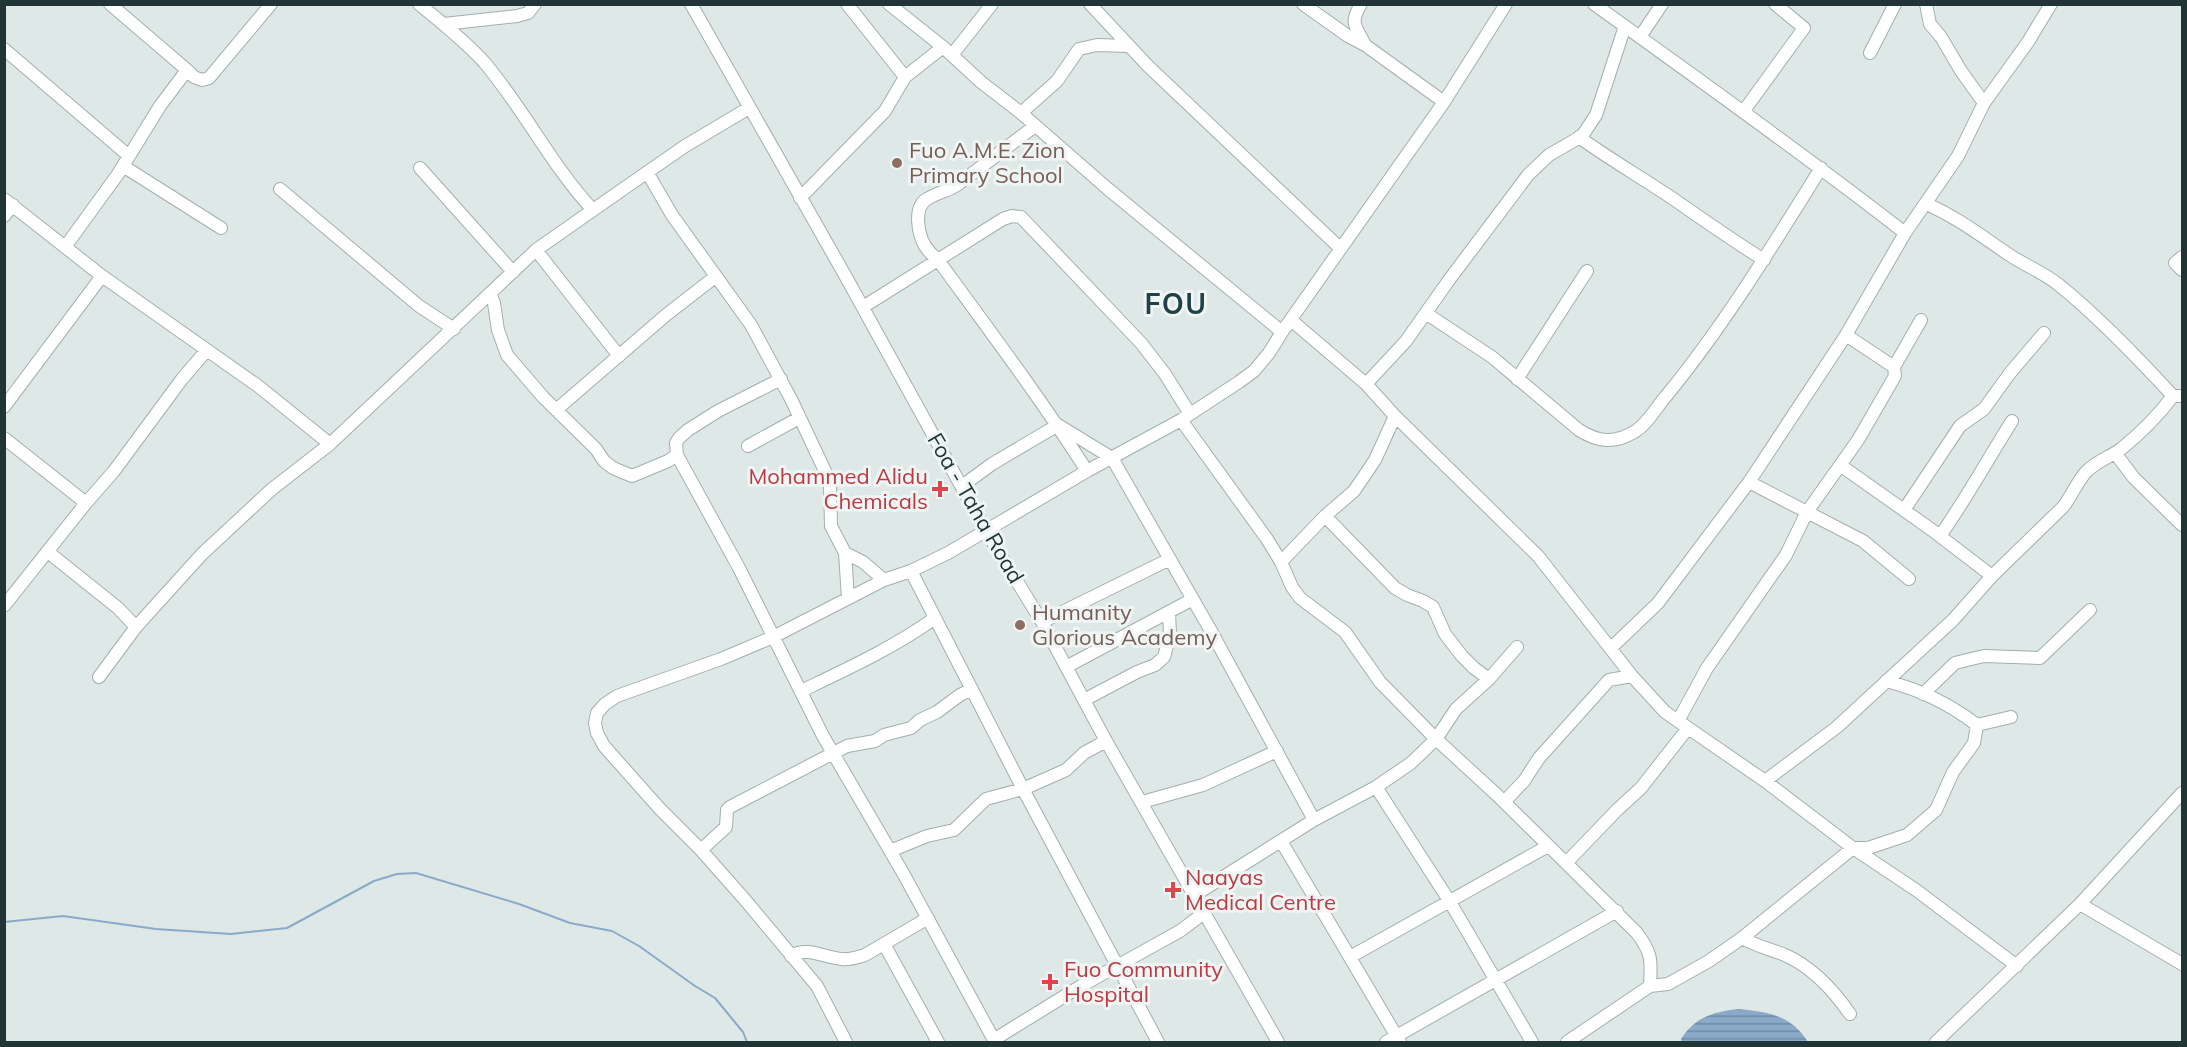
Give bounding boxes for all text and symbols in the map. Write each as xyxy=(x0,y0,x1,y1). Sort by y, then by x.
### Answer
place label: Fuo A.M.E. Zion Primary School xyxy=(909,136,1065,189)
marker: Fuo A.M.E. Zion Primary School xyxy=(890,156,904,170)
district label: FOU xyxy=(1145,286,1207,321)
street label: Foa - Taha Road xyxy=(922,428,1030,588)
place label: Mohammed Alidu Chemicals xyxy=(748,462,928,515)
marker: Mohammed Alidu Chemicals xyxy=(933,482,947,496)
place label: Humanity Glorious Academy xyxy=(1032,598,1217,651)
marker: Humanity Glorious Academy xyxy=(1013,618,1027,632)
place label: Naayas Medical Centre xyxy=(1185,863,1336,916)
marker: Naayas Medical Centre xyxy=(1166,883,1180,897)
place label: Fuo Community Hospital xyxy=(1064,955,1223,1008)
marker: Fuo Community Hospital xyxy=(1041,973,1059,991)

